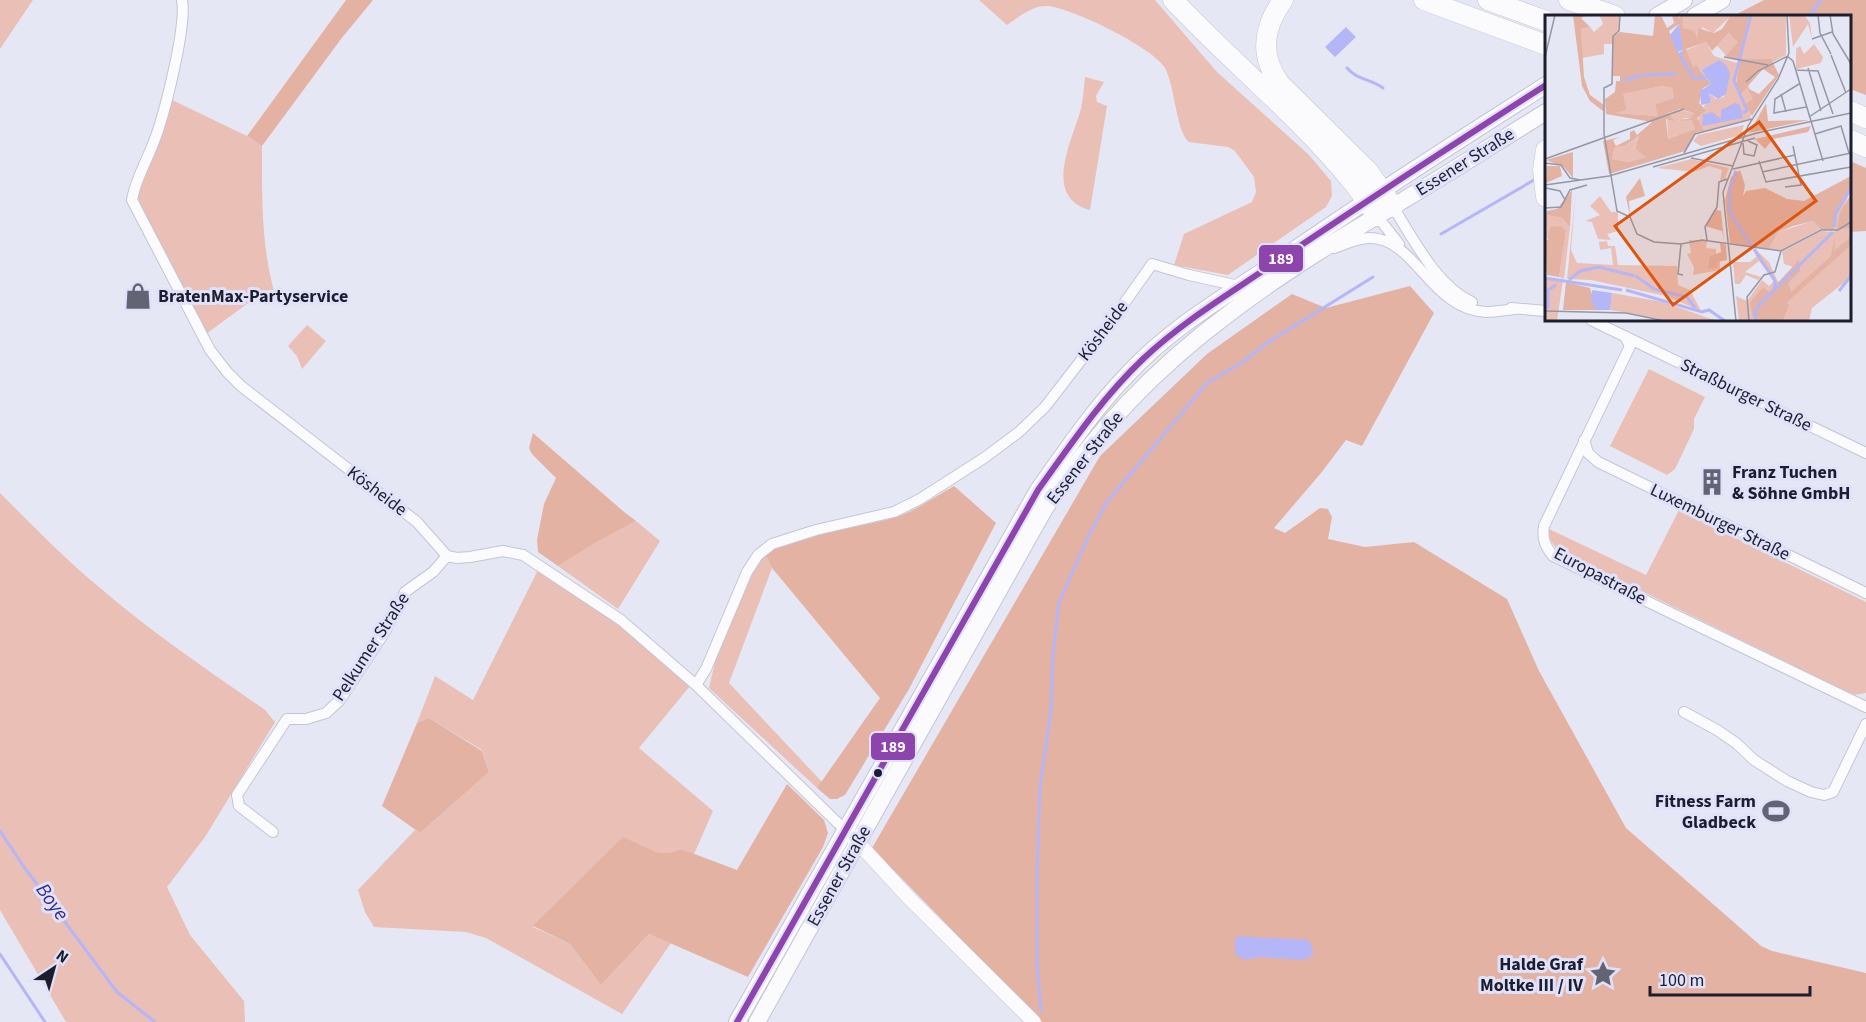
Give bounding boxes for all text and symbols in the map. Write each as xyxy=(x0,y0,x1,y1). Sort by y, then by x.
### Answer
inset map xyxy=(1545,15,1851,321)
street label: Essener Straße xyxy=(1411,122,1519,202)
line badge: 189 xyxy=(1258,244,1304,273)
text: 189 xyxy=(1268,248,1294,270)
shop icon: BratenMax-Partyservice xyxy=(123,281,153,311)
place label: BratenMax-Partyservice xyxy=(158,284,348,309)
street label: Kösheide xyxy=(1072,296,1134,366)
street label: Straßburger Straße xyxy=(1676,352,1816,438)
street label: Essener Straße xyxy=(1041,406,1129,510)
street label: Kösheide xyxy=(342,460,412,522)
place label: Franz Tuchen & Söhne GmbH xyxy=(1732,460,1850,506)
building icon: Franz Tuchen & Söhne GmbH xyxy=(1697,467,1727,497)
street label: Luxemburger Straße xyxy=(1646,477,1794,567)
street label: Europastraße xyxy=(1549,541,1651,611)
street label: Pelkumer Straße xyxy=(327,588,416,706)
line badge: 189 xyxy=(870,732,916,761)
text: 189 xyxy=(880,736,906,758)
unlabelled marker xyxy=(872,767,884,779)
place label: Fitness Farm Gladbeck xyxy=(1655,789,1756,835)
sports icon: Fitness Farm Gladbeck xyxy=(1761,796,1791,826)
street label: Essener Straße xyxy=(801,821,877,931)
water label: Boye xyxy=(29,878,75,926)
north arrow xyxy=(24,938,84,998)
text: N xyxy=(51,945,73,969)
place label: Halde Graf Moltke III / IV xyxy=(1480,952,1584,998)
place icon: Halde Graf Moltke III / IV xyxy=(1588,959,1618,989)
scale bar xyxy=(1650,959,1810,997)
text: 100 m xyxy=(1659,968,1704,993)

